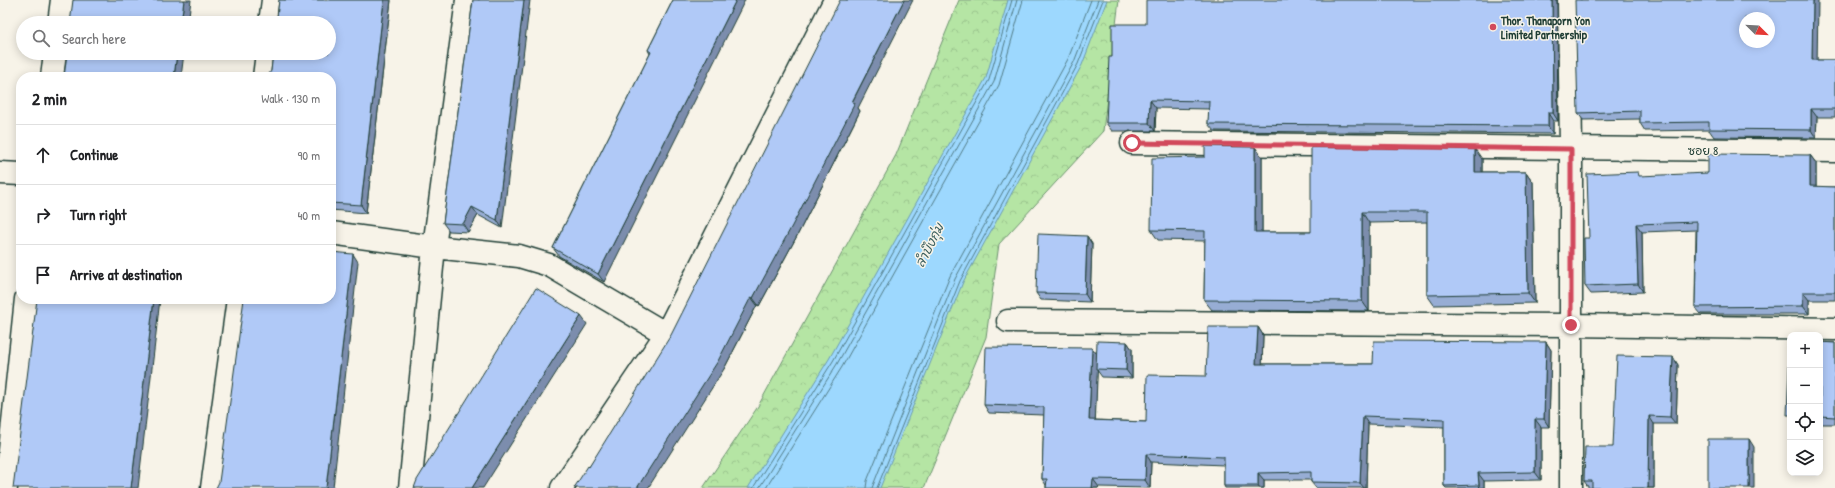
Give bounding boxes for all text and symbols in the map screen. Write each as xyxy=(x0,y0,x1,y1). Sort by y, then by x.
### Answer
place label: Thor. Thanaporn Yon Limited Partnership xyxy=(1500,12,1591,44)
north arrow xyxy=(1739,12,1775,48)
search box xyxy=(16,16,336,60)
marker: Thor. Thanaporn Yon Limited Partnership xyxy=(1488,22,1498,32)
icon: search xyxy=(30,27,52,49)
text: Search here xyxy=(62,28,126,49)
text: 2 min xyxy=(32,87,67,110)
text: Walk · 130 m xyxy=(261,89,320,107)
route start xyxy=(1123,134,1141,152)
street label: ซอย 8 xyxy=(1688,142,1718,159)
icon: ahead xyxy=(32,144,54,166)
text: Continue xyxy=(70,144,118,165)
text: 90 m xyxy=(298,146,320,164)
icon: right xyxy=(32,204,54,226)
text: Turn right xyxy=(70,204,126,225)
text: 40 m xyxy=(297,206,320,224)
water label: ลำบึงกุ่ม xyxy=(910,219,950,271)
icon: arrive xyxy=(32,264,54,286)
text: Arrive at destination xyxy=(70,264,182,285)
route end xyxy=(1562,316,1580,334)
map controls xyxy=(1787,332,1823,476)
button: + xyxy=(1787,332,1823,368)
button: − xyxy=(1787,368,1823,404)
button: locate xyxy=(1787,404,1823,440)
button: layers xyxy=(1787,440,1823,476)

